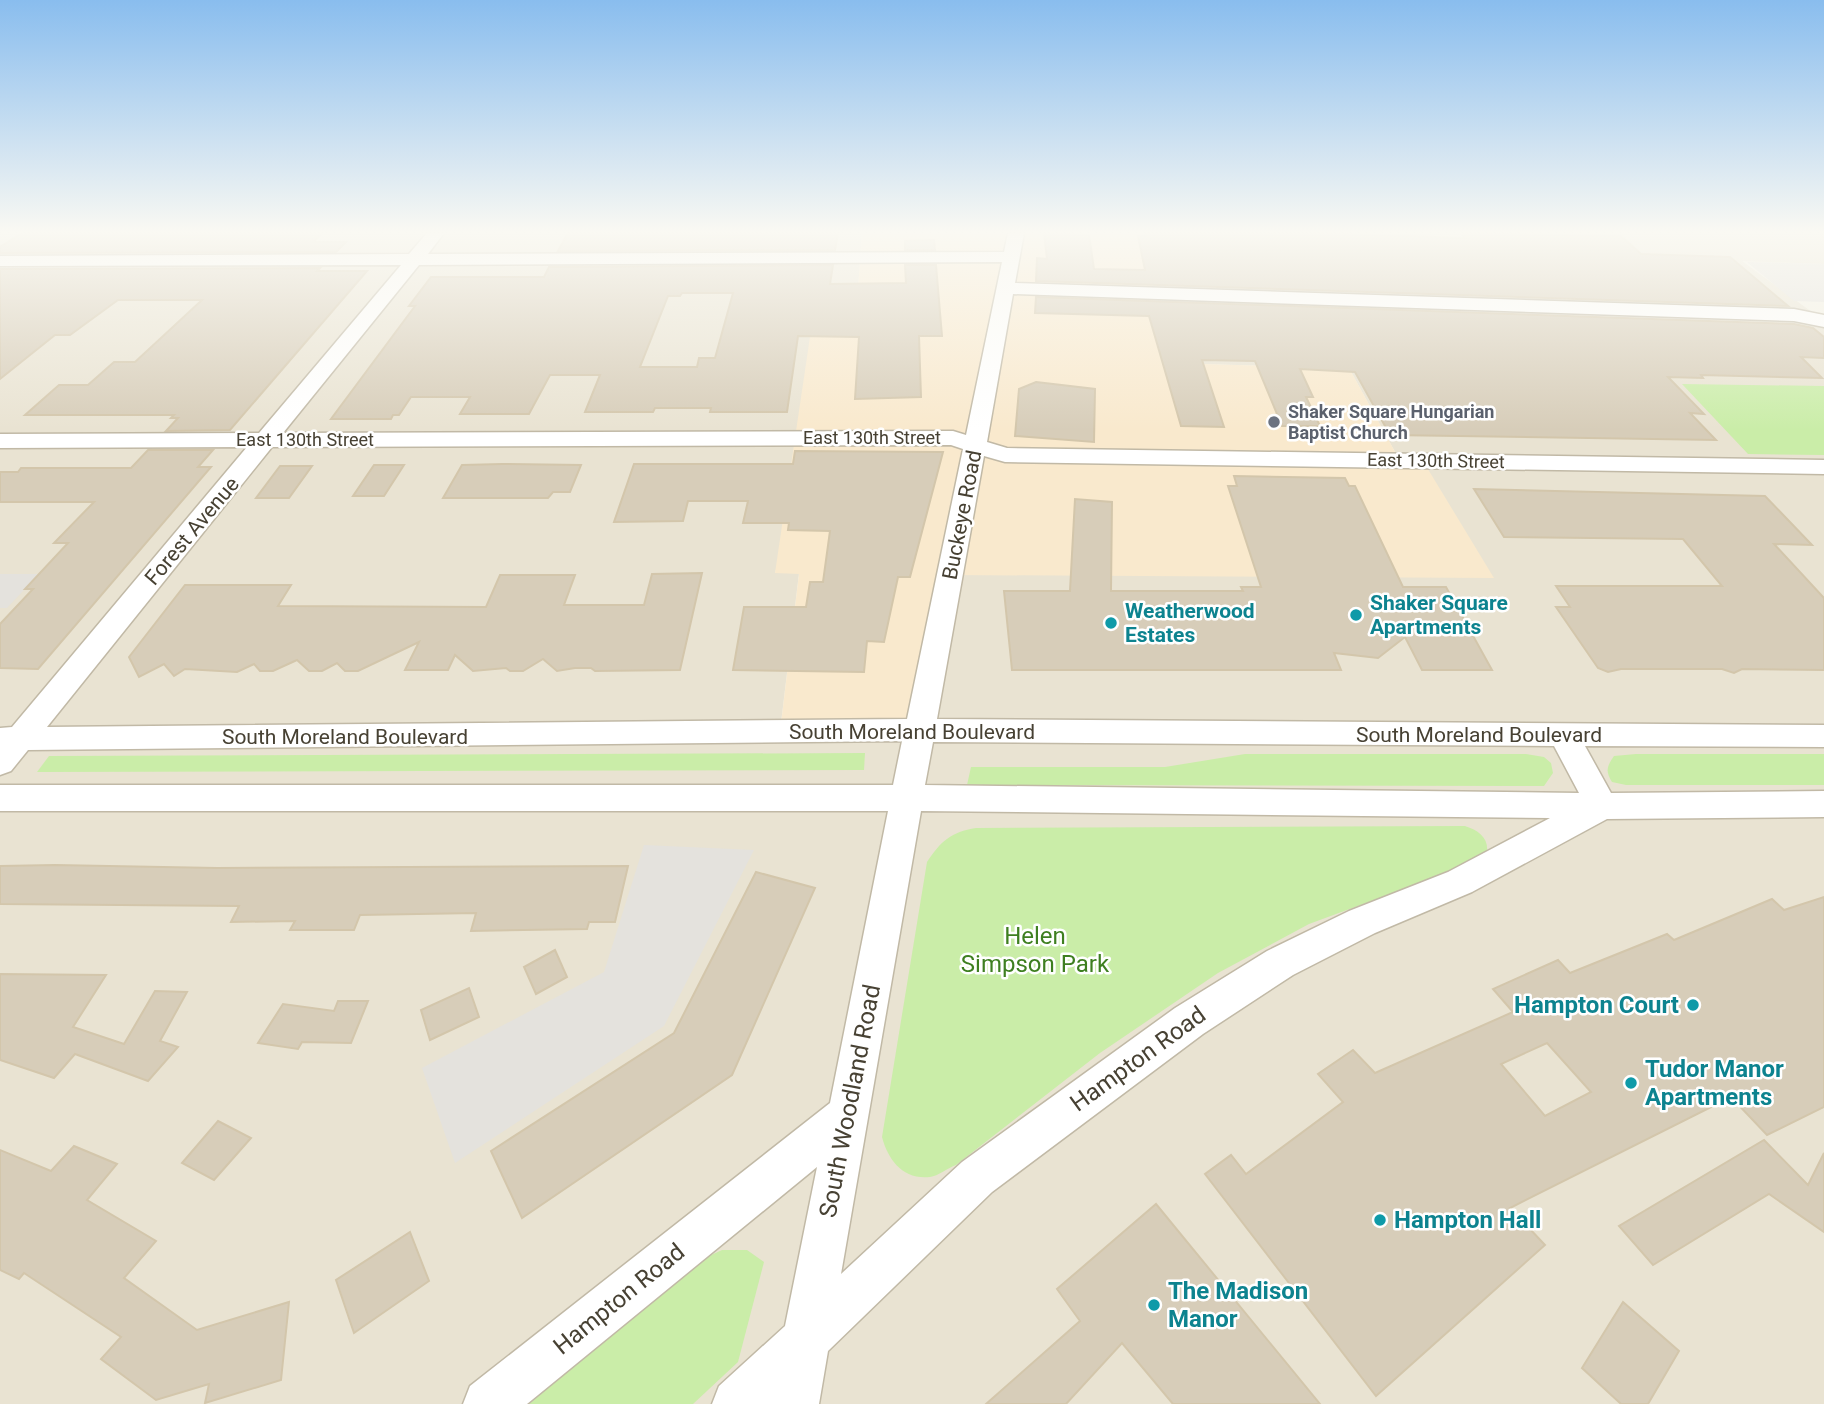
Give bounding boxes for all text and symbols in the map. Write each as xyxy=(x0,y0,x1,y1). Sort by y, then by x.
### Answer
place label: Shaker Square Hungarian Baptist Church xyxy=(1288,401,1494,443)
marker: Shaker Square Hungarian Baptist Church xyxy=(1266,414,1282,430)
street label: East 130th Street xyxy=(803,427,941,448)
street label: East 130th Street xyxy=(236,429,374,450)
street label: Buckeye Road xyxy=(938,448,986,582)
street label: East 130th Street xyxy=(1367,449,1505,472)
street label: Forest Avenue xyxy=(140,472,244,590)
place label: Shaker Square Apartments xyxy=(1370,591,1508,639)
place label: Weatherwood Estates xyxy=(1125,599,1255,647)
marker: Shaker Square Apartments xyxy=(1348,607,1364,623)
marker: Weatherwood Estates xyxy=(1103,615,1119,631)
street label: South Moreland Boulevard xyxy=(789,720,1035,744)
street label: South Moreland Boulevard xyxy=(1356,723,1602,747)
street label: South Moreland Boulevard xyxy=(222,725,468,749)
park label: Helen Simpson Park xyxy=(961,922,1110,978)
street label: South Woodland Road xyxy=(814,982,886,1220)
place label: Hampton Court xyxy=(1514,991,1679,1019)
marker: Hampton Court xyxy=(1685,997,1701,1013)
street label: Hampton Road xyxy=(1065,1001,1211,1117)
place label: Tudor Manor Apartments xyxy=(1645,1055,1784,1111)
marker: Tudor Manor Apartments xyxy=(1623,1075,1639,1091)
place label: Hampton Hall xyxy=(1394,1206,1541,1234)
marker: Hampton Hall xyxy=(1372,1212,1388,1228)
street label: Hampton Road xyxy=(548,1238,690,1360)
place label: The Madison Manor xyxy=(1168,1277,1308,1333)
marker: The Madison Manor xyxy=(1146,1297,1162,1313)

